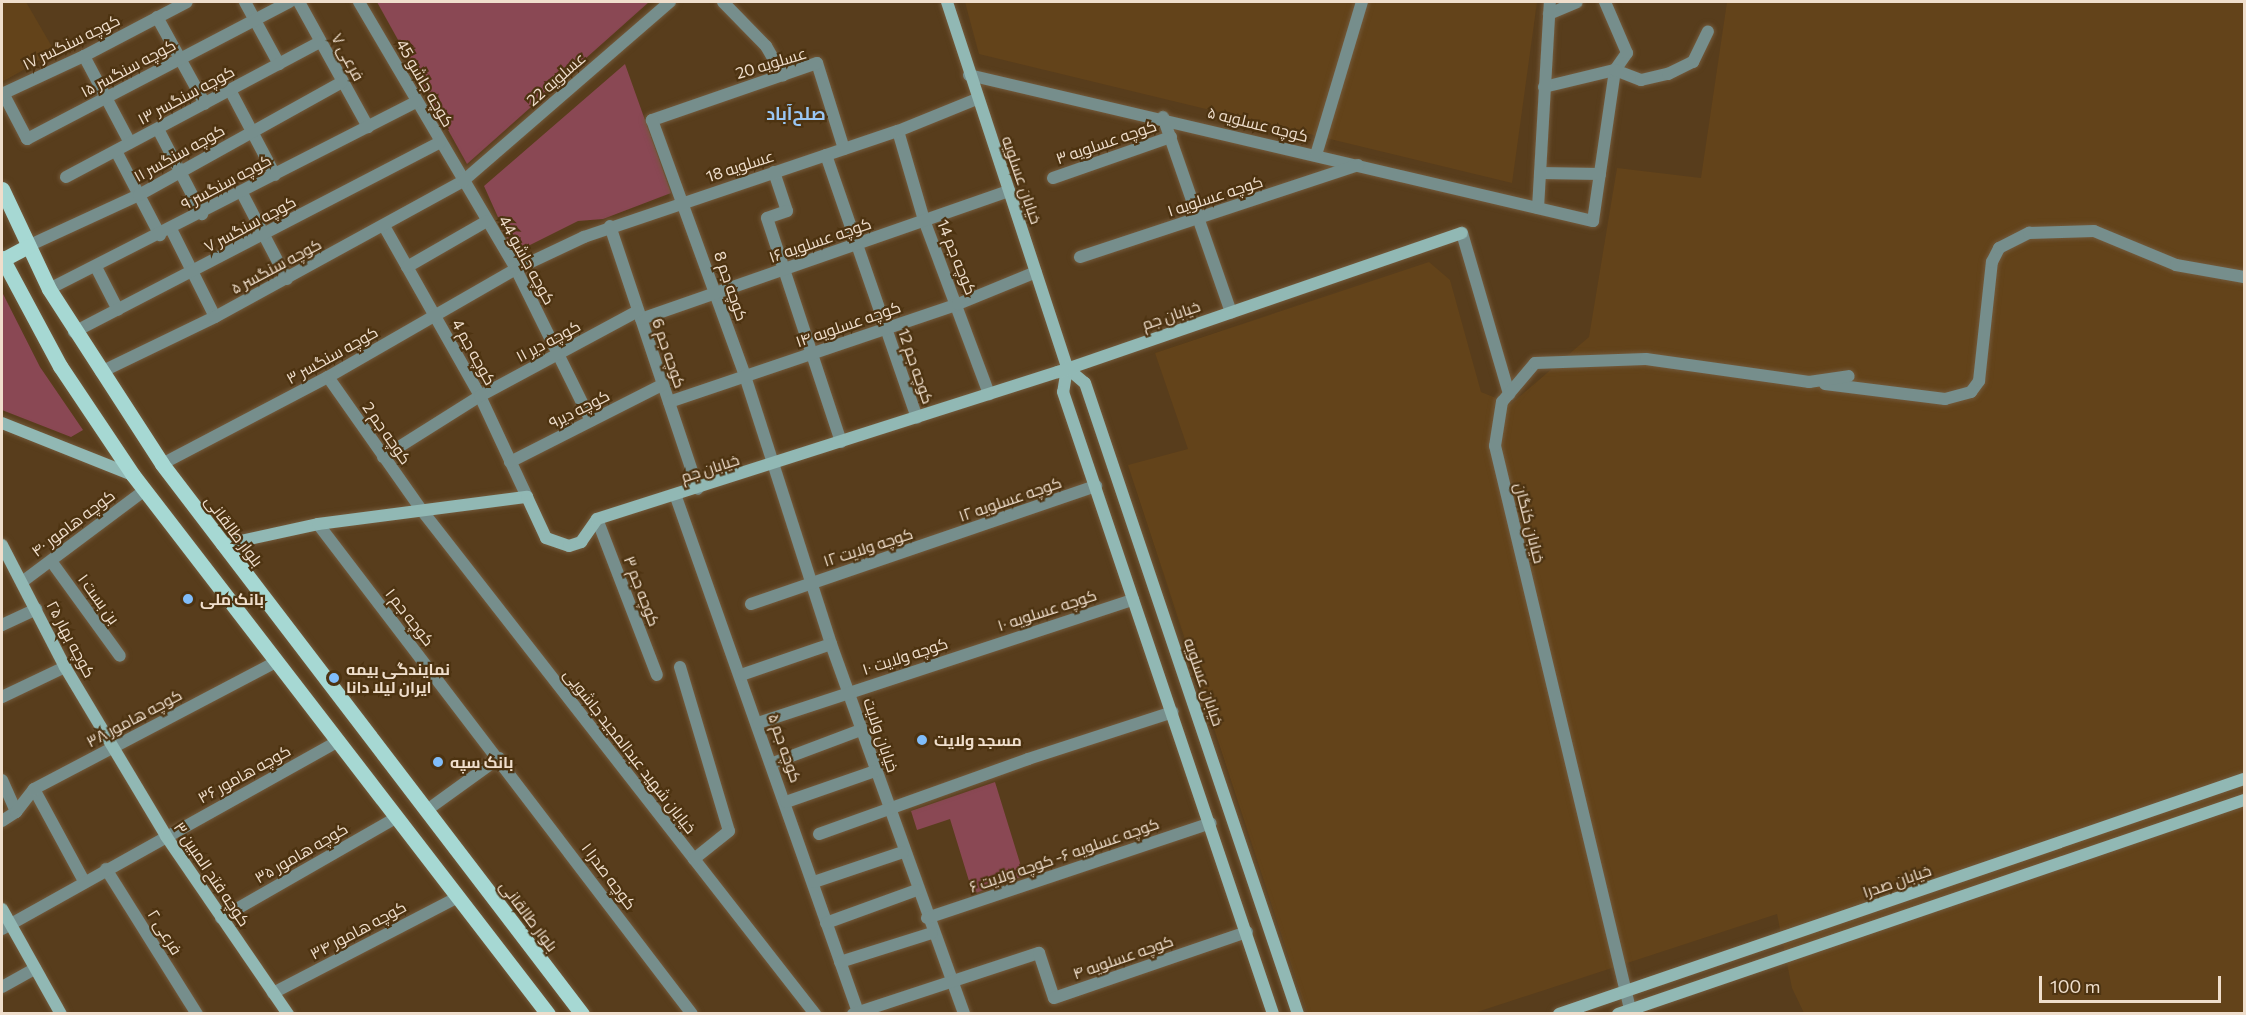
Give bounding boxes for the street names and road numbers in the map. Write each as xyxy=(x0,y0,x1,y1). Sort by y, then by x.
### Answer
street label: کوچه سنگسر ۱۷ xyxy=(19,10,123,74)
street label: فرعی ۷ xyxy=(328,30,368,84)
street label: کوچه سنگسر ۱۵ xyxy=(77,35,179,101)
street label: کوچه جاشو 45 xyxy=(392,36,458,130)
street label: عسلویه 20 xyxy=(733,43,809,83)
street label: عسلویه 22 xyxy=(523,48,589,110)
street label: کوچه سنگسر ۱۳ xyxy=(134,61,238,129)
street label: کوچه عسلویه ۵ xyxy=(1206,102,1310,146)
street label: کوچه عسلویه ۳ xyxy=(1053,116,1159,168)
street label: کوچه سنگسر ۱۱ xyxy=(130,120,228,186)
street label: خیابان عسلویه xyxy=(998,133,1046,227)
street label: عسلویه 18 xyxy=(703,146,777,186)
street label: کوچه سنگسر ۹ xyxy=(178,150,274,214)
street label: کوچه عسلویه ۱ xyxy=(1165,172,1265,220)
street label: کوچه سنگسر ۷ xyxy=(201,192,299,256)
street label: کوچه جاشو 44 xyxy=(495,212,559,308)
street label: کوچه عسلویه ۱۶ xyxy=(766,214,874,266)
street label: کوچه جم 14 xyxy=(933,217,981,297)
street label: کوچه سنگسر ۵ xyxy=(227,234,325,298)
street label: کوچه جم 8 xyxy=(710,249,752,323)
street label: خیابان جم xyxy=(1139,296,1203,334)
street label: کوچه عسلویه ۱۴ xyxy=(793,297,903,351)
street label: کوچه جم 4 xyxy=(448,316,500,388)
street label: کوچه دیر ۱۱ xyxy=(513,316,583,366)
street label: کوچه جم 6 xyxy=(648,316,690,390)
street label: کوچه سنگسر ۳ xyxy=(283,322,381,388)
street label: کوچه جم 12 xyxy=(894,326,938,406)
street label: کوچه دیر۹ xyxy=(545,386,613,432)
street label: کوچه جم 2 xyxy=(359,398,415,468)
street label: خیابان جم xyxy=(678,450,742,486)
street label: کوچه عسلویه ۱۲ xyxy=(956,472,1064,526)
street label: خیابان کنگان xyxy=(1511,481,1549,565)
street label: کوچه هامور ۴۰ xyxy=(28,485,118,561)
street label: بلوار طالقانی xyxy=(201,492,267,570)
street label: کوچه ولایت ۱۲ xyxy=(821,523,915,571)
street label: کوچه جم ۳ xyxy=(620,553,664,629)
street label: بن بست ۱ xyxy=(74,570,124,628)
street label: کوچه جم ۱ xyxy=(382,584,438,650)
street label: کوچه عسلویه ۱۰ xyxy=(995,585,1099,635)
street label: کوچه بهار ۲۵ xyxy=(43,597,99,681)
street label: کوچه ولایت ۱۰ xyxy=(860,633,950,679)
street label: خیابان عسلویه xyxy=(1180,635,1228,729)
street label: خیابان شهید عبدالمجید جاشویی xyxy=(560,665,700,837)
street label: کوچه هامور ۳۸ xyxy=(83,685,185,751)
street label: خیابان ولایت xyxy=(859,695,903,775)
street label: کوچه جم ۵ xyxy=(764,711,806,785)
street label: کوچه هامور ۳۶ xyxy=(194,741,294,807)
street label: کوچه عسلویه ۶- کوچه ولایت ۶ xyxy=(967,813,1161,897)
street label: کوچه فتح المبین ۳ xyxy=(170,818,254,930)
street label: کوچه هامور ۳۵ xyxy=(251,819,351,887)
street label: کوچه صدرا ۱ xyxy=(578,839,640,913)
street label: خیابان صدرا xyxy=(1860,860,1934,902)
street label: بلوار طالقانی xyxy=(496,877,562,955)
street label: کوچه هامور ۳۴ xyxy=(307,897,409,963)
street label: فرعی ۲ xyxy=(144,906,186,958)
street label: کوچه عسلویه ۴ xyxy=(1070,931,1176,983)

